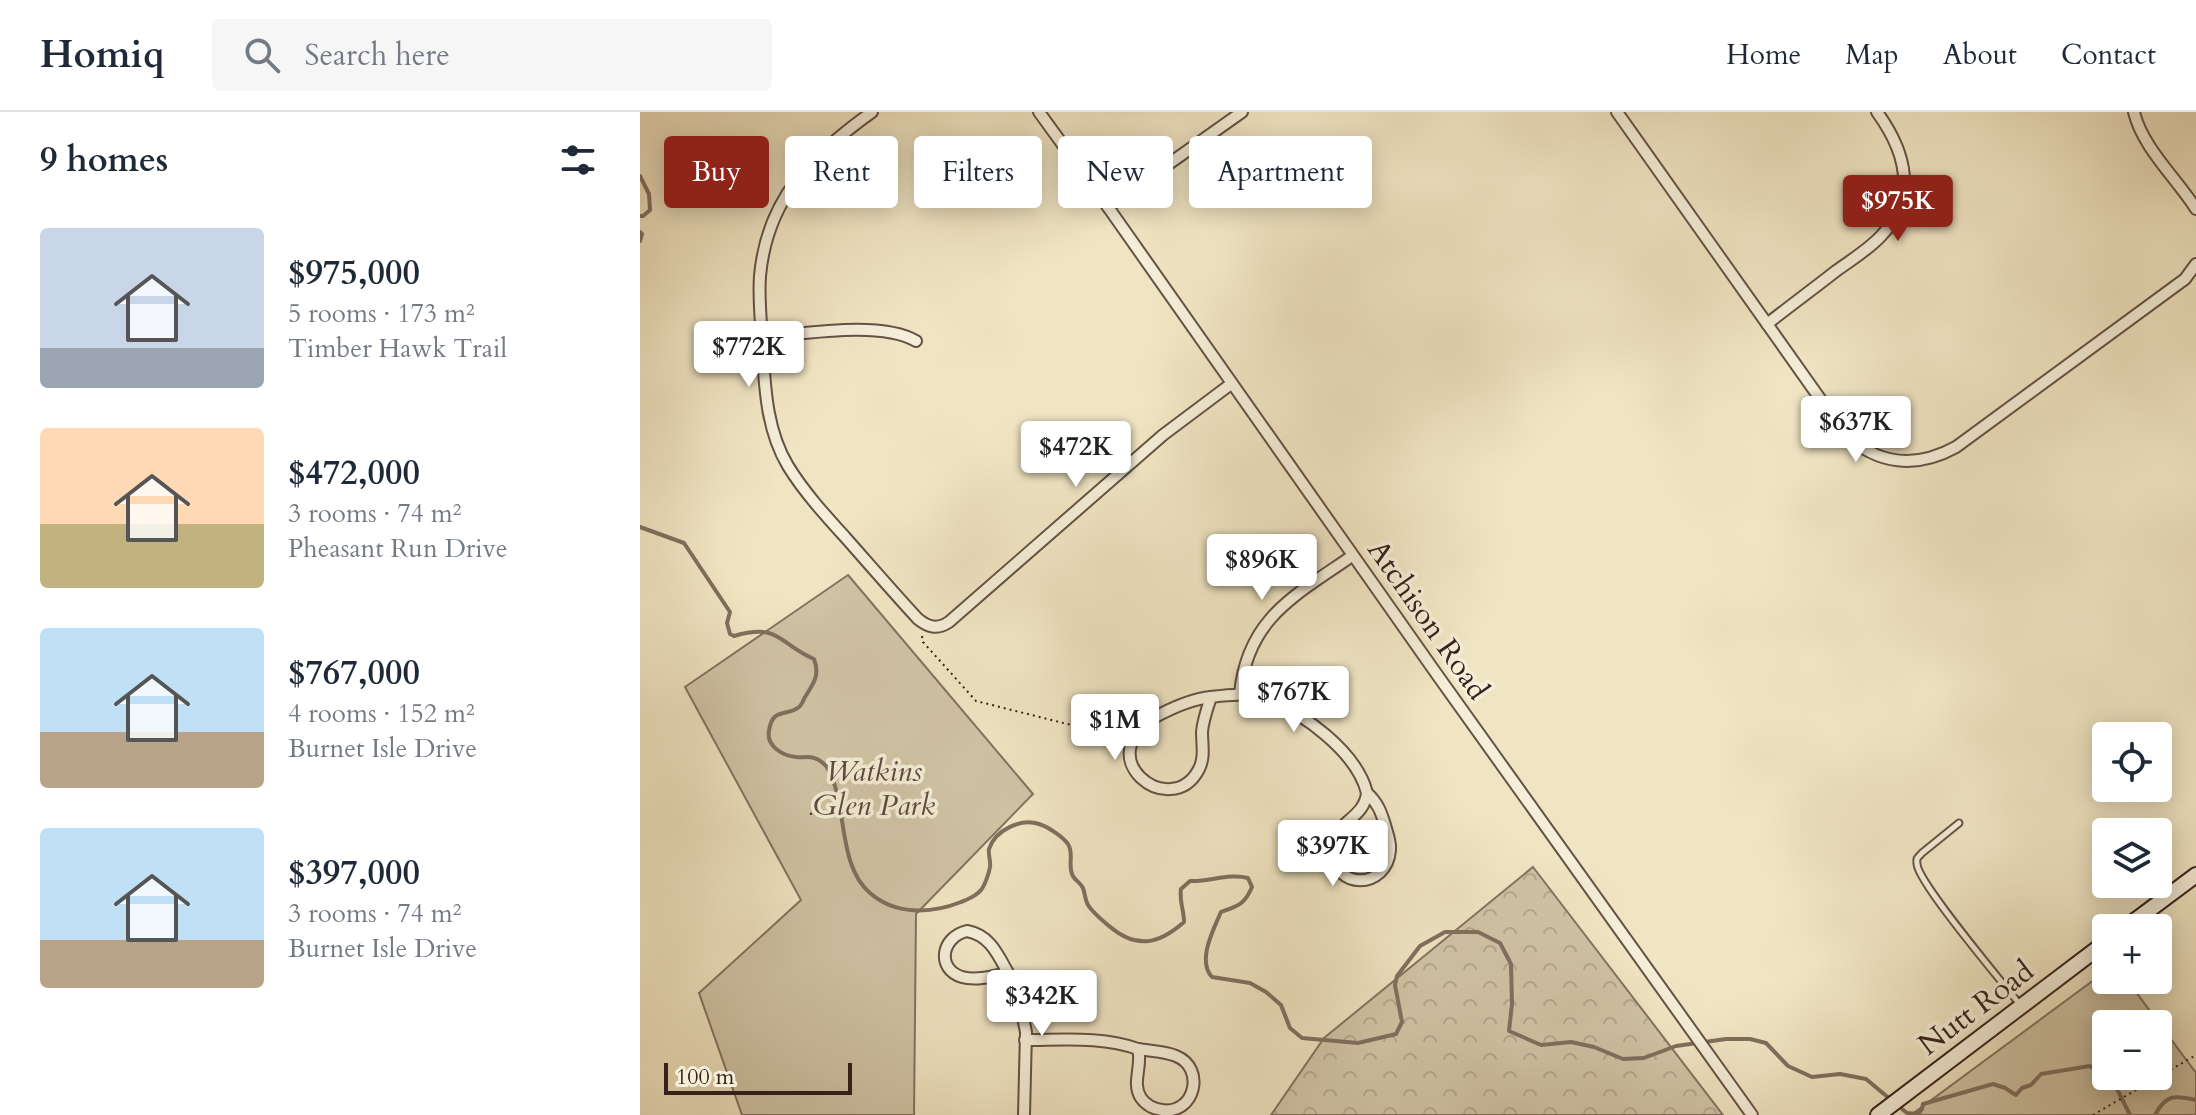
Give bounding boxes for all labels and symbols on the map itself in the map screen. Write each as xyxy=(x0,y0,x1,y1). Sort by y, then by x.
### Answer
pin: $975K xyxy=(1842,175,1954,243)
pin: $772K xyxy=(693,321,805,389)
pin: $637K xyxy=(1800,396,1912,464)
pin: $472K xyxy=(1020,421,1132,489)
street label: Atchison Road xyxy=(1358,532,1498,708)
pin: $896K xyxy=(1206,534,1318,602)
pin: $767K xyxy=(1238,666,1350,734)
pin: $1M xyxy=(1076,694,1154,762)
park label: Watkins Glen Park xyxy=(813,751,935,826)
pin: $397K xyxy=(1277,820,1389,888)
street label: Nutt Road xyxy=(1910,951,2042,1065)
pin: $342K xyxy=(986,970,1098,1038)
scale bar xyxy=(664,1059,852,1095)

